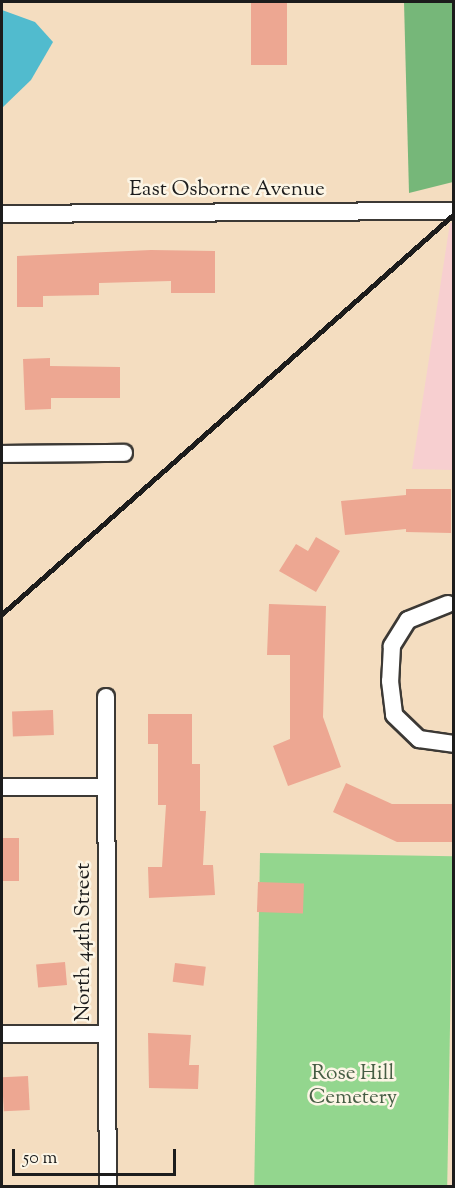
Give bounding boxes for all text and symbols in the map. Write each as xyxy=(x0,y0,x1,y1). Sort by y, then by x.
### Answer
street label: East Osborne Avenue xyxy=(129,177,325,203)
street label: North 44th Street xyxy=(71,863,97,1021)
park label: Rose Hill Cemetery xyxy=(309,1061,397,1111)
scale bar xyxy=(15,1137,178,1175)
text: 50 m xyxy=(23,1146,57,1172)

